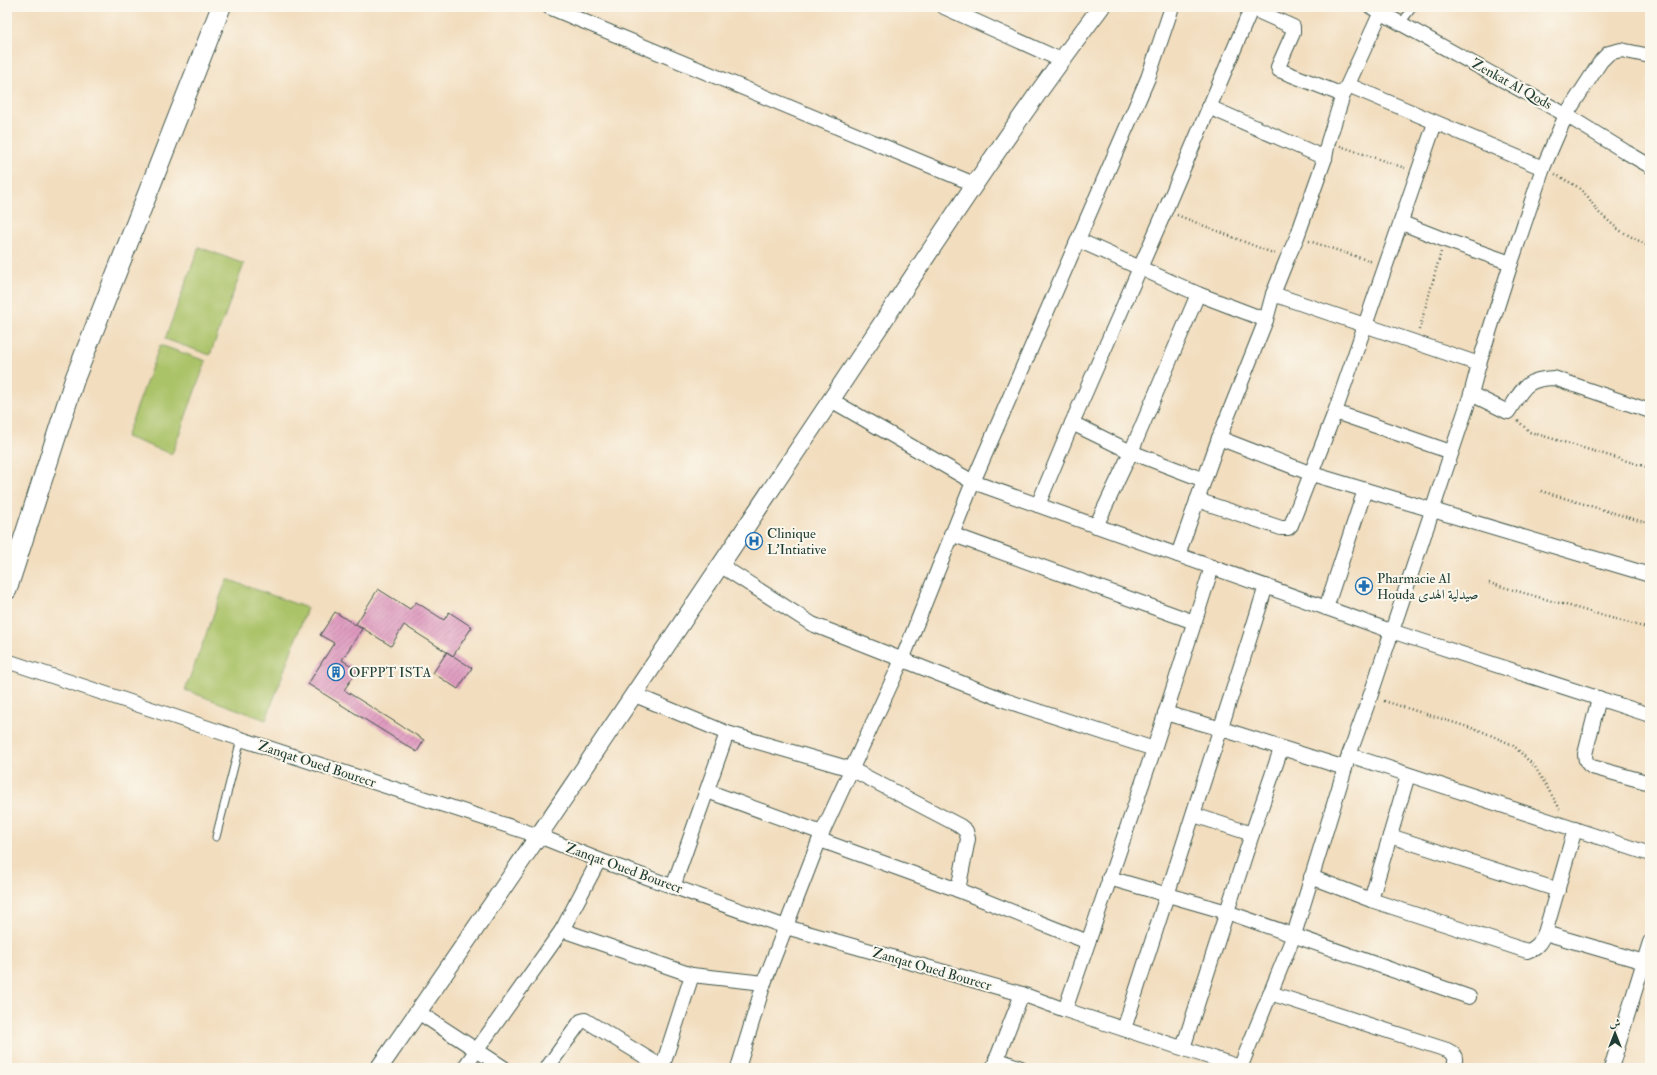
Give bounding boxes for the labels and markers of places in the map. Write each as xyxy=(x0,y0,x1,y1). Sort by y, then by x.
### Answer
place label: Clinique L’Intiative xyxy=(767,525,826,558)
hospital icon: Clinique L’Intiative xyxy=(744,531,764,551)
place label: Pharmacie Al Houda صيدلية الهدى xyxy=(1377,570,1479,603)
pharmacy icon: Pharmacie Al Houda صيدلية الهدى xyxy=(1354,576,1374,596)
building icon: OFPPT ISTA xyxy=(326,662,346,682)
place label: OFPPT ISTA xyxy=(349,664,431,681)

